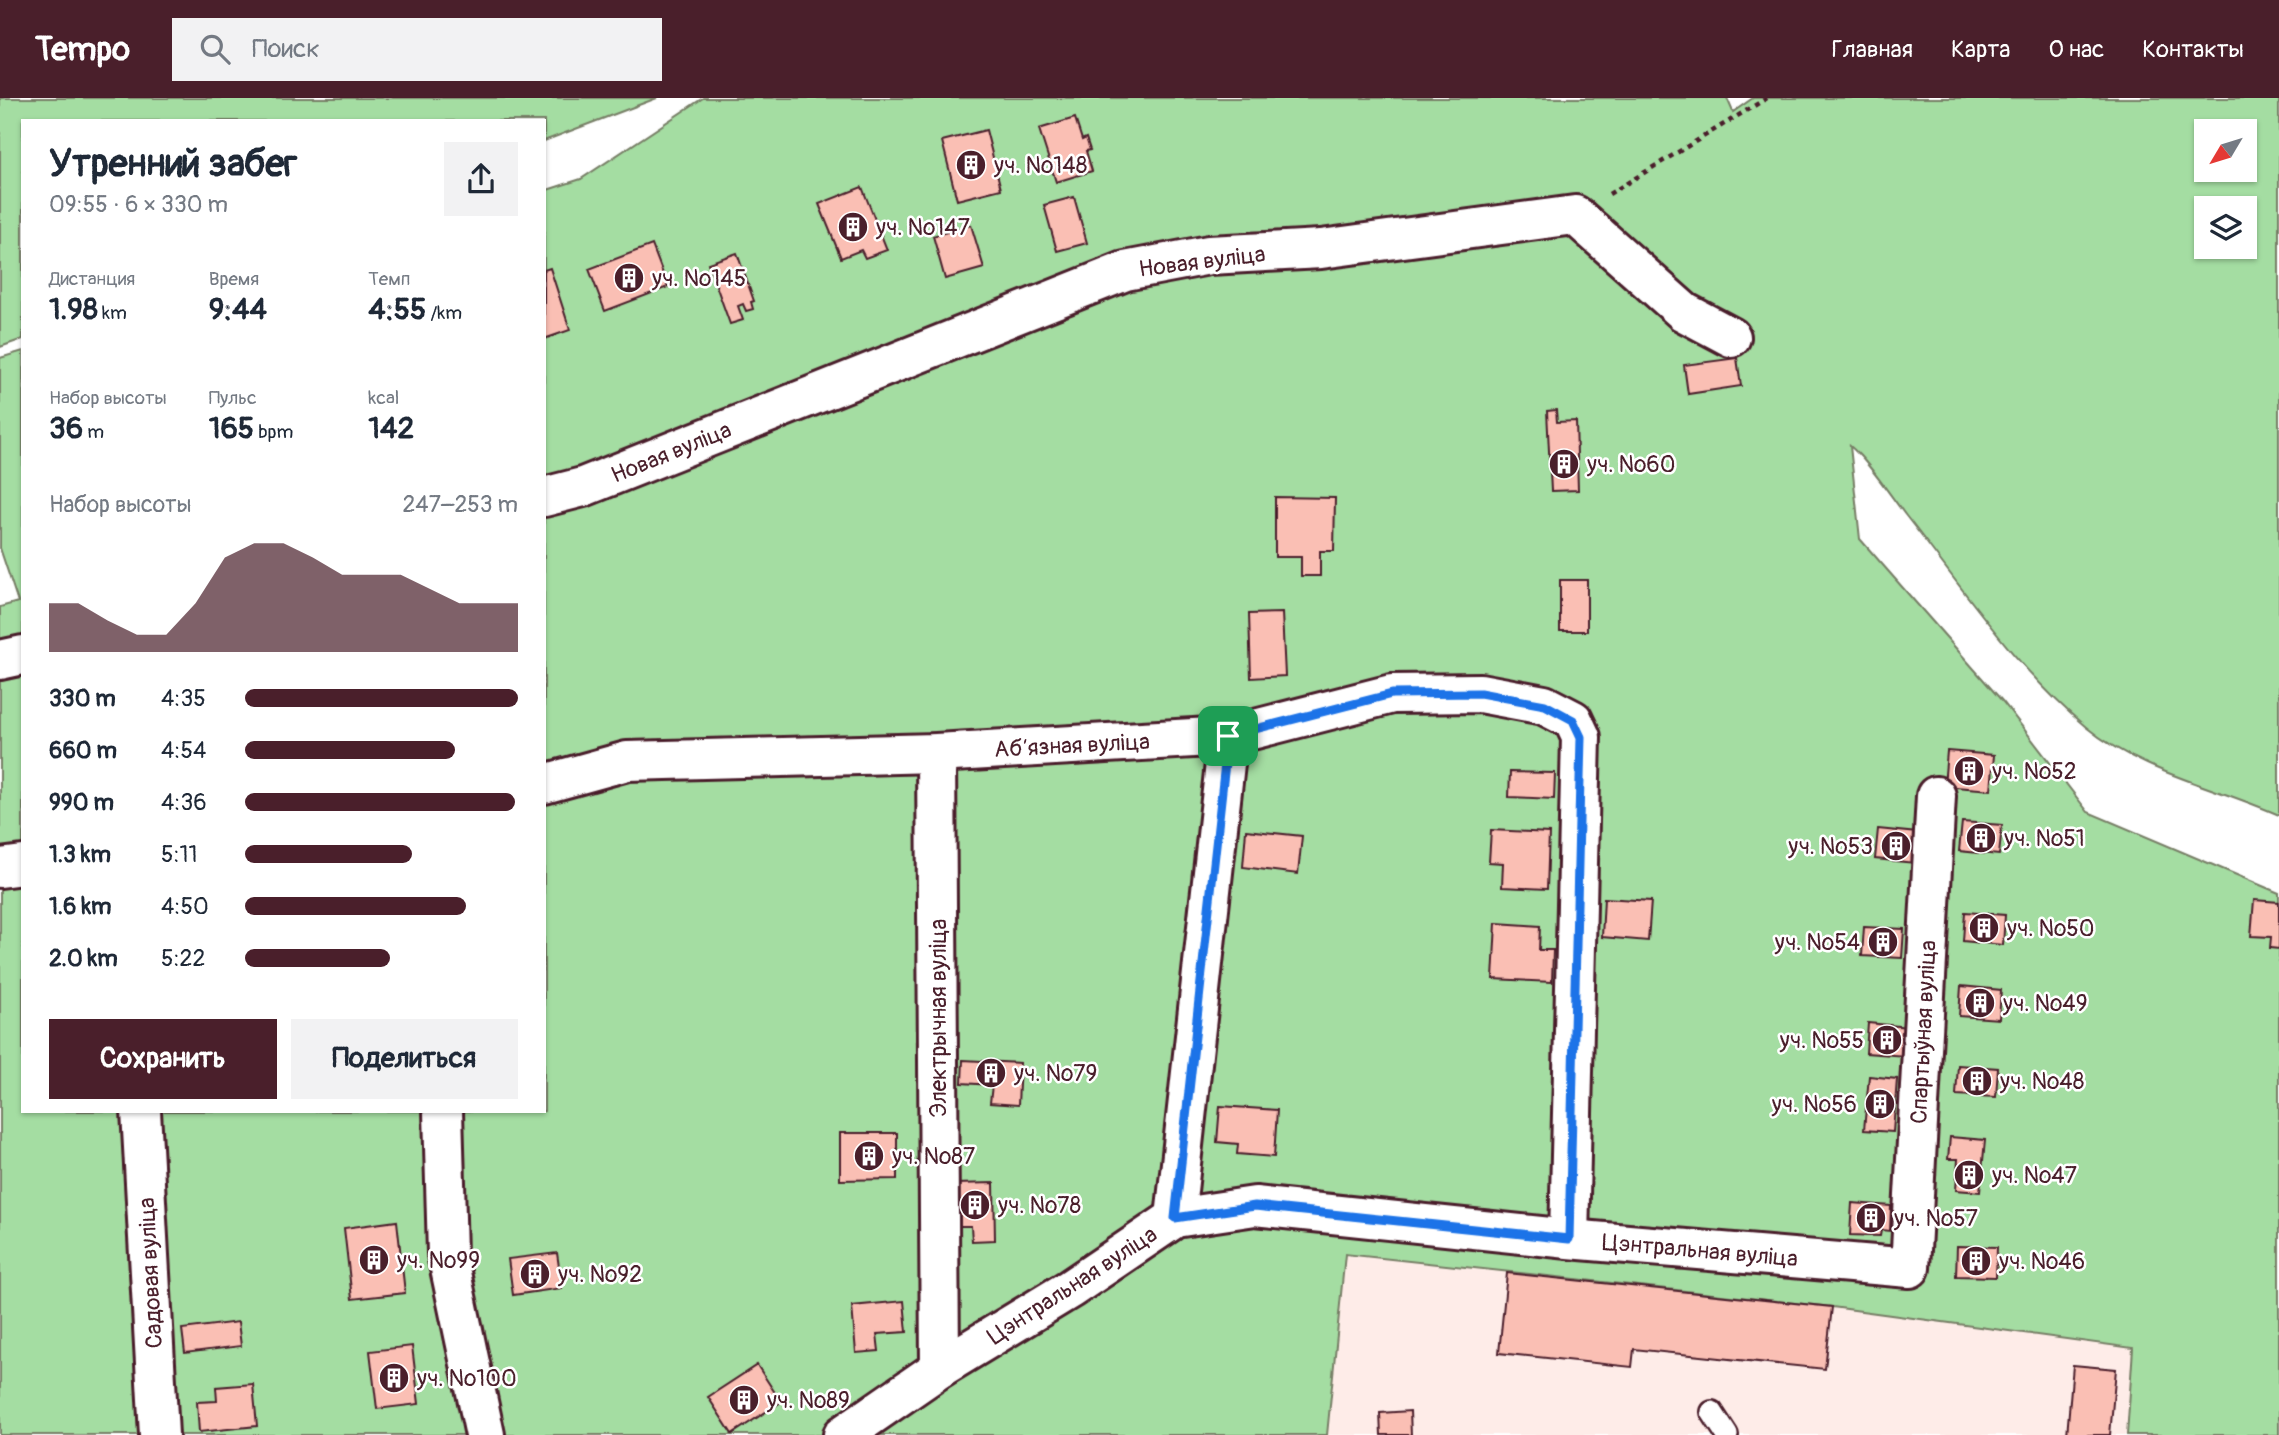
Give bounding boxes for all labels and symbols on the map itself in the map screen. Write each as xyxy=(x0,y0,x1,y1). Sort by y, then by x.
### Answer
north arrow xyxy=(2194,119,2258,182)
building icon: уч. №148 xyxy=(954,148,988,182)
place label: уч. №148 xyxy=(993,151,1087,180)
building icon: уч. №147 xyxy=(836,210,870,244)
place label: уч. №147 xyxy=(875,213,970,242)
street label: Новая вуліца xyxy=(1137,239,1267,284)
building icon: уч. №145 xyxy=(612,261,646,295)
place label: уч. №145 xyxy=(651,264,746,293)
street label: Новая вуліца xyxy=(607,415,736,490)
building icon: уч. №60 xyxy=(1547,447,1581,481)
place label: уч. №60 xyxy=(1586,450,1675,479)
pin xyxy=(1198,706,1258,766)
street label: Абʼязная вуліца xyxy=(993,727,1151,764)
building icon: уч. №52 xyxy=(1952,754,1986,788)
place label: уч. №52 xyxy=(1991,757,2077,786)
building icon: уч. №51 xyxy=(1964,821,1998,855)
place label: уч. №51 xyxy=(2003,824,2085,853)
building icon: уч. №53 xyxy=(1879,829,1913,863)
place label: уч. №53 xyxy=(1787,832,1873,861)
building icon: уч. №50 xyxy=(1967,911,2001,945)
place label: уч. №50 xyxy=(2006,914,2095,943)
street label: Электрычная вуліца xyxy=(924,919,953,1117)
building icon: уч. №54 xyxy=(1866,925,1900,959)
place label: уч. №54 xyxy=(1774,928,1860,957)
street label: Спартыўная вуліца xyxy=(1904,939,1943,1125)
building icon: уч. №49 xyxy=(1963,986,1997,1020)
place label: уч. №49 xyxy=(2002,989,2088,1018)
building icon: уч. №55 xyxy=(1870,1023,1904,1057)
place label: уч. №55 xyxy=(1779,1026,1864,1055)
building icon: уч. №79 xyxy=(974,1056,1008,1090)
place label: уч. №79 xyxy=(1013,1059,1097,1088)
building icon: уч. №48 xyxy=(1960,1064,1994,1098)
place label: уч. №48 xyxy=(1999,1067,2084,1096)
building icon: уч. №56 xyxy=(1863,1087,1897,1121)
place label: уч. №56 xyxy=(1771,1090,1857,1119)
building icon: уч. №87 xyxy=(852,1139,886,1173)
place label: уч. №87 xyxy=(891,1142,975,1171)
building icon: уч. №47 xyxy=(1952,1158,1986,1192)
place label: уч. №47 xyxy=(1991,1161,2077,1190)
building icon: уч. №78 xyxy=(958,1188,992,1222)
place label: уч. №78 xyxy=(997,1191,1081,1220)
street label: Садовая вуліца xyxy=(132,1197,169,1349)
building icon: уч. №57 xyxy=(1854,1201,1888,1235)
place label: уч. №57 xyxy=(1893,1204,1978,1233)
street label: Цэнтральная вуліца xyxy=(982,1220,1162,1351)
street label: Цэнтральная вуліца xyxy=(1601,1227,1799,1273)
building icon: уч. №99 xyxy=(357,1243,391,1277)
building icon: уч. №46 xyxy=(1959,1244,1993,1278)
place label: уч. №99 xyxy=(396,1246,480,1275)
place label: уч. №46 xyxy=(1998,1247,2085,1276)
building icon: уч. №92 xyxy=(518,1257,552,1291)
place label: уч. №92 xyxy=(557,1260,642,1289)
building icon: уч. №100 xyxy=(377,1361,411,1395)
place label: уч. №100 xyxy=(416,1364,517,1393)
building icon: уч. №89 xyxy=(727,1383,761,1417)
place label: уч. №89 xyxy=(766,1386,850,1415)

